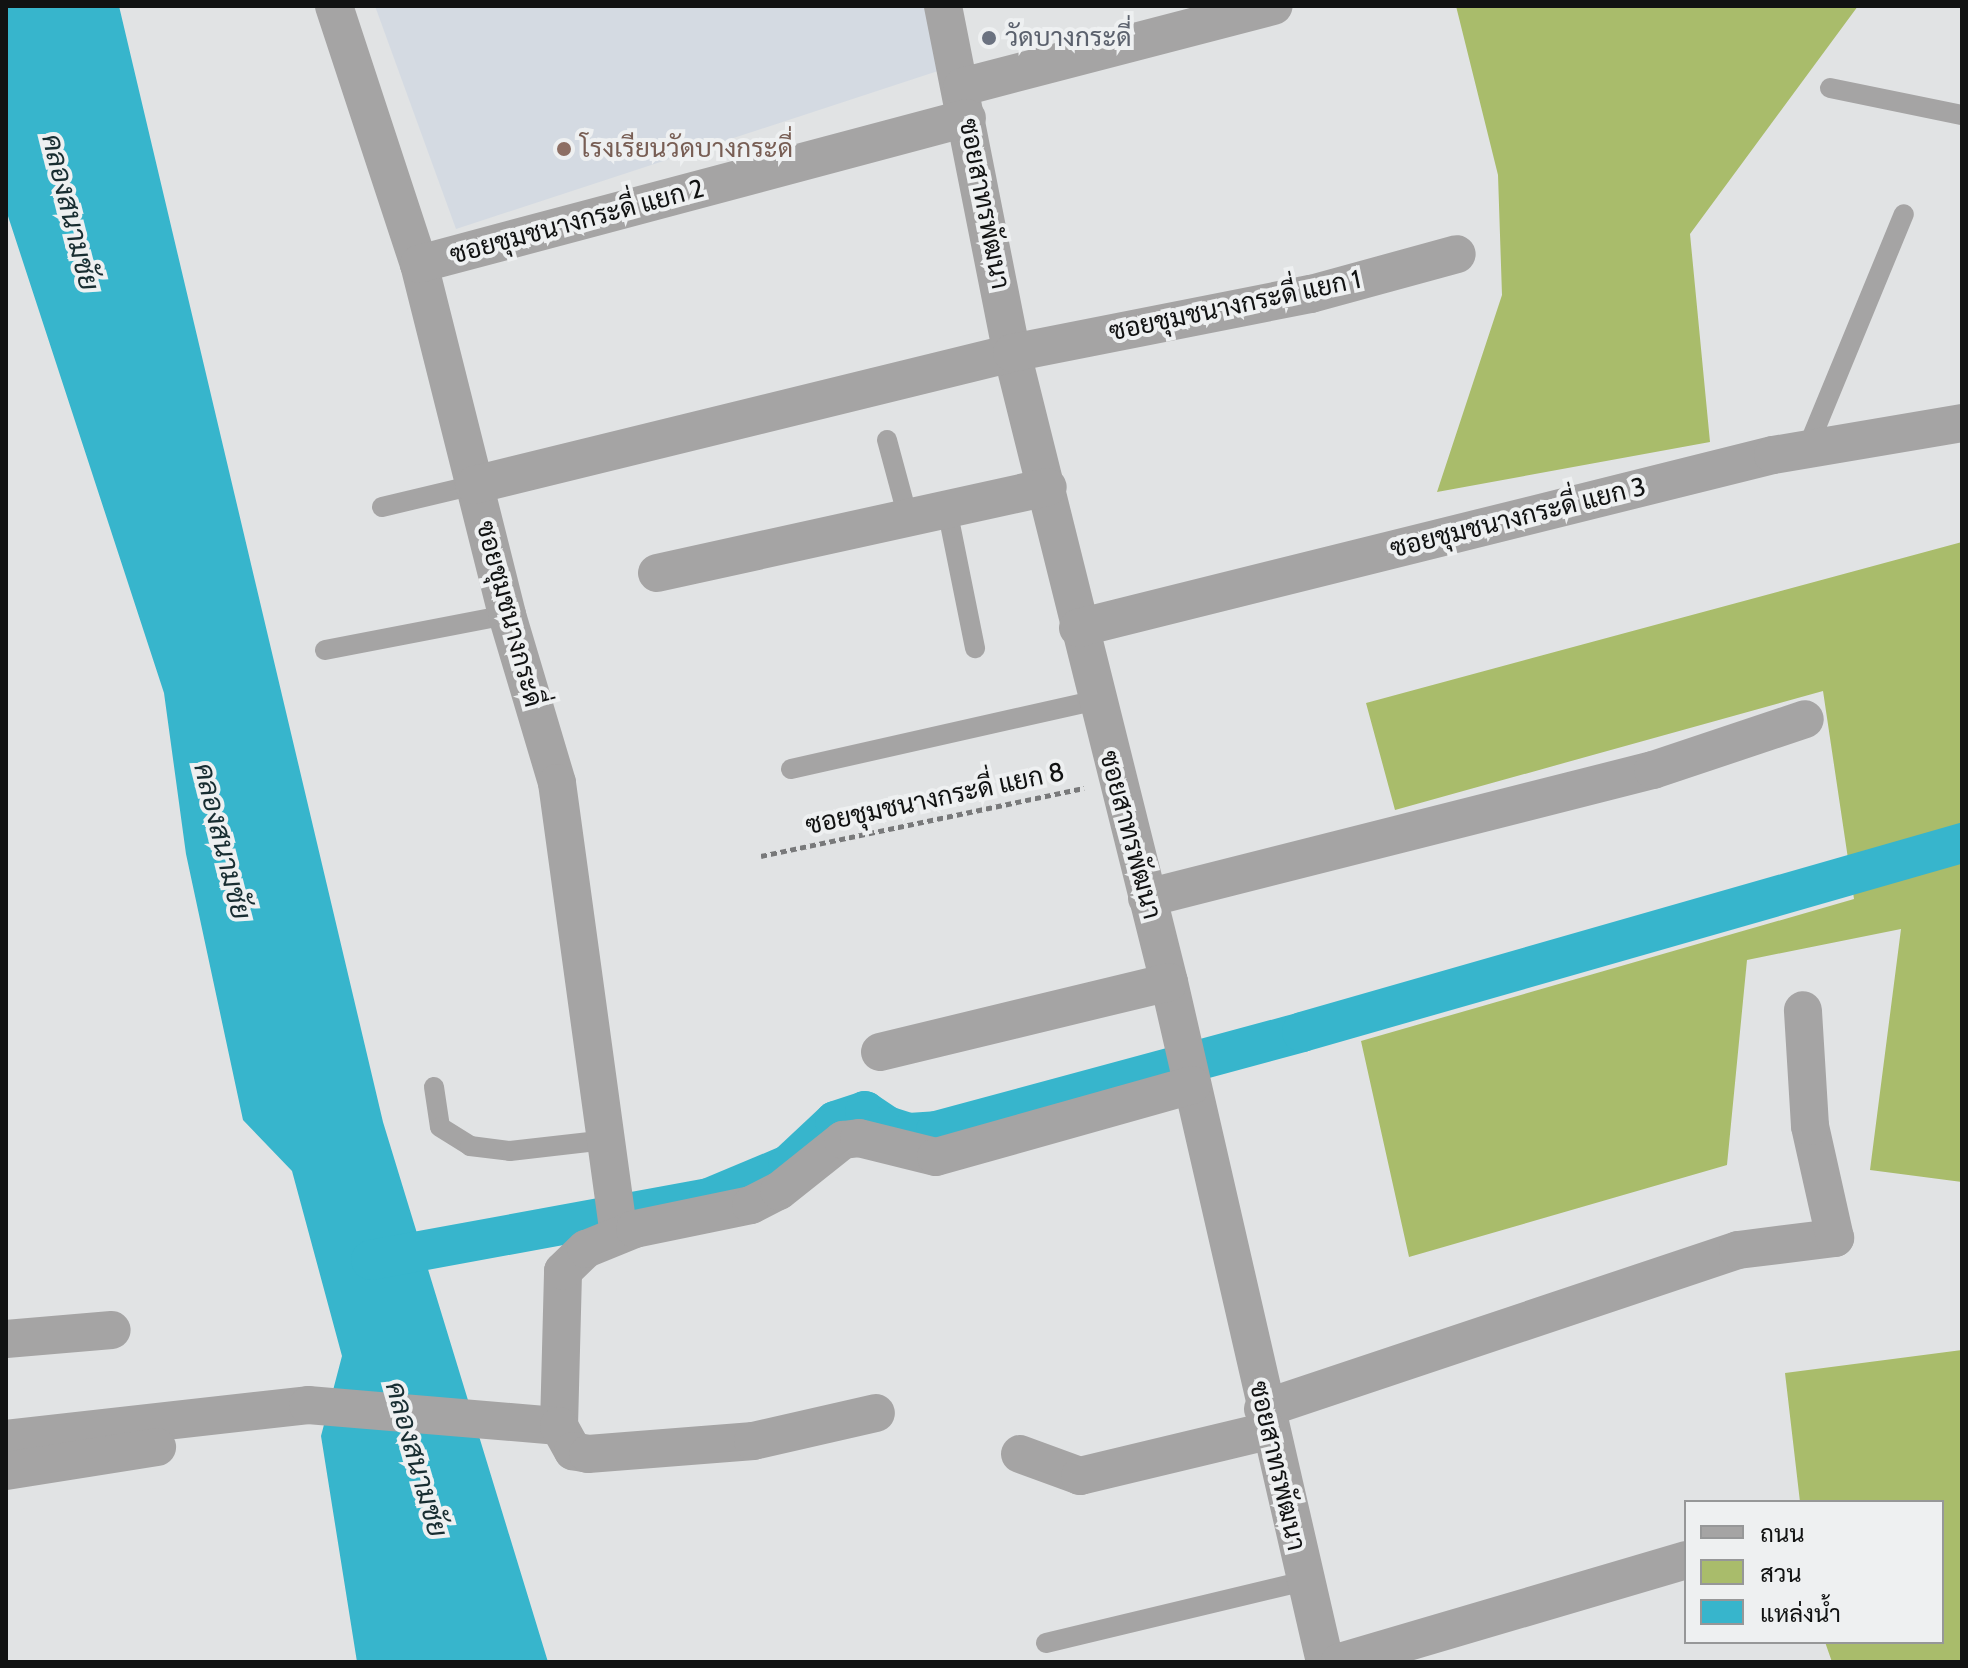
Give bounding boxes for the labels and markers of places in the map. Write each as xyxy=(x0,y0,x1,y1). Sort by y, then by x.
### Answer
place label: วัดบางกระดี่ xyxy=(1005,22,1132,54)
marker: วัดบางกระดี่ xyxy=(980,29,998,47)
place label: โรงเรียนวัดบางกระดี่ xyxy=(580,133,793,165)
marker: โรงเรียนวัดบางกระดี่ xyxy=(555,140,573,158)

